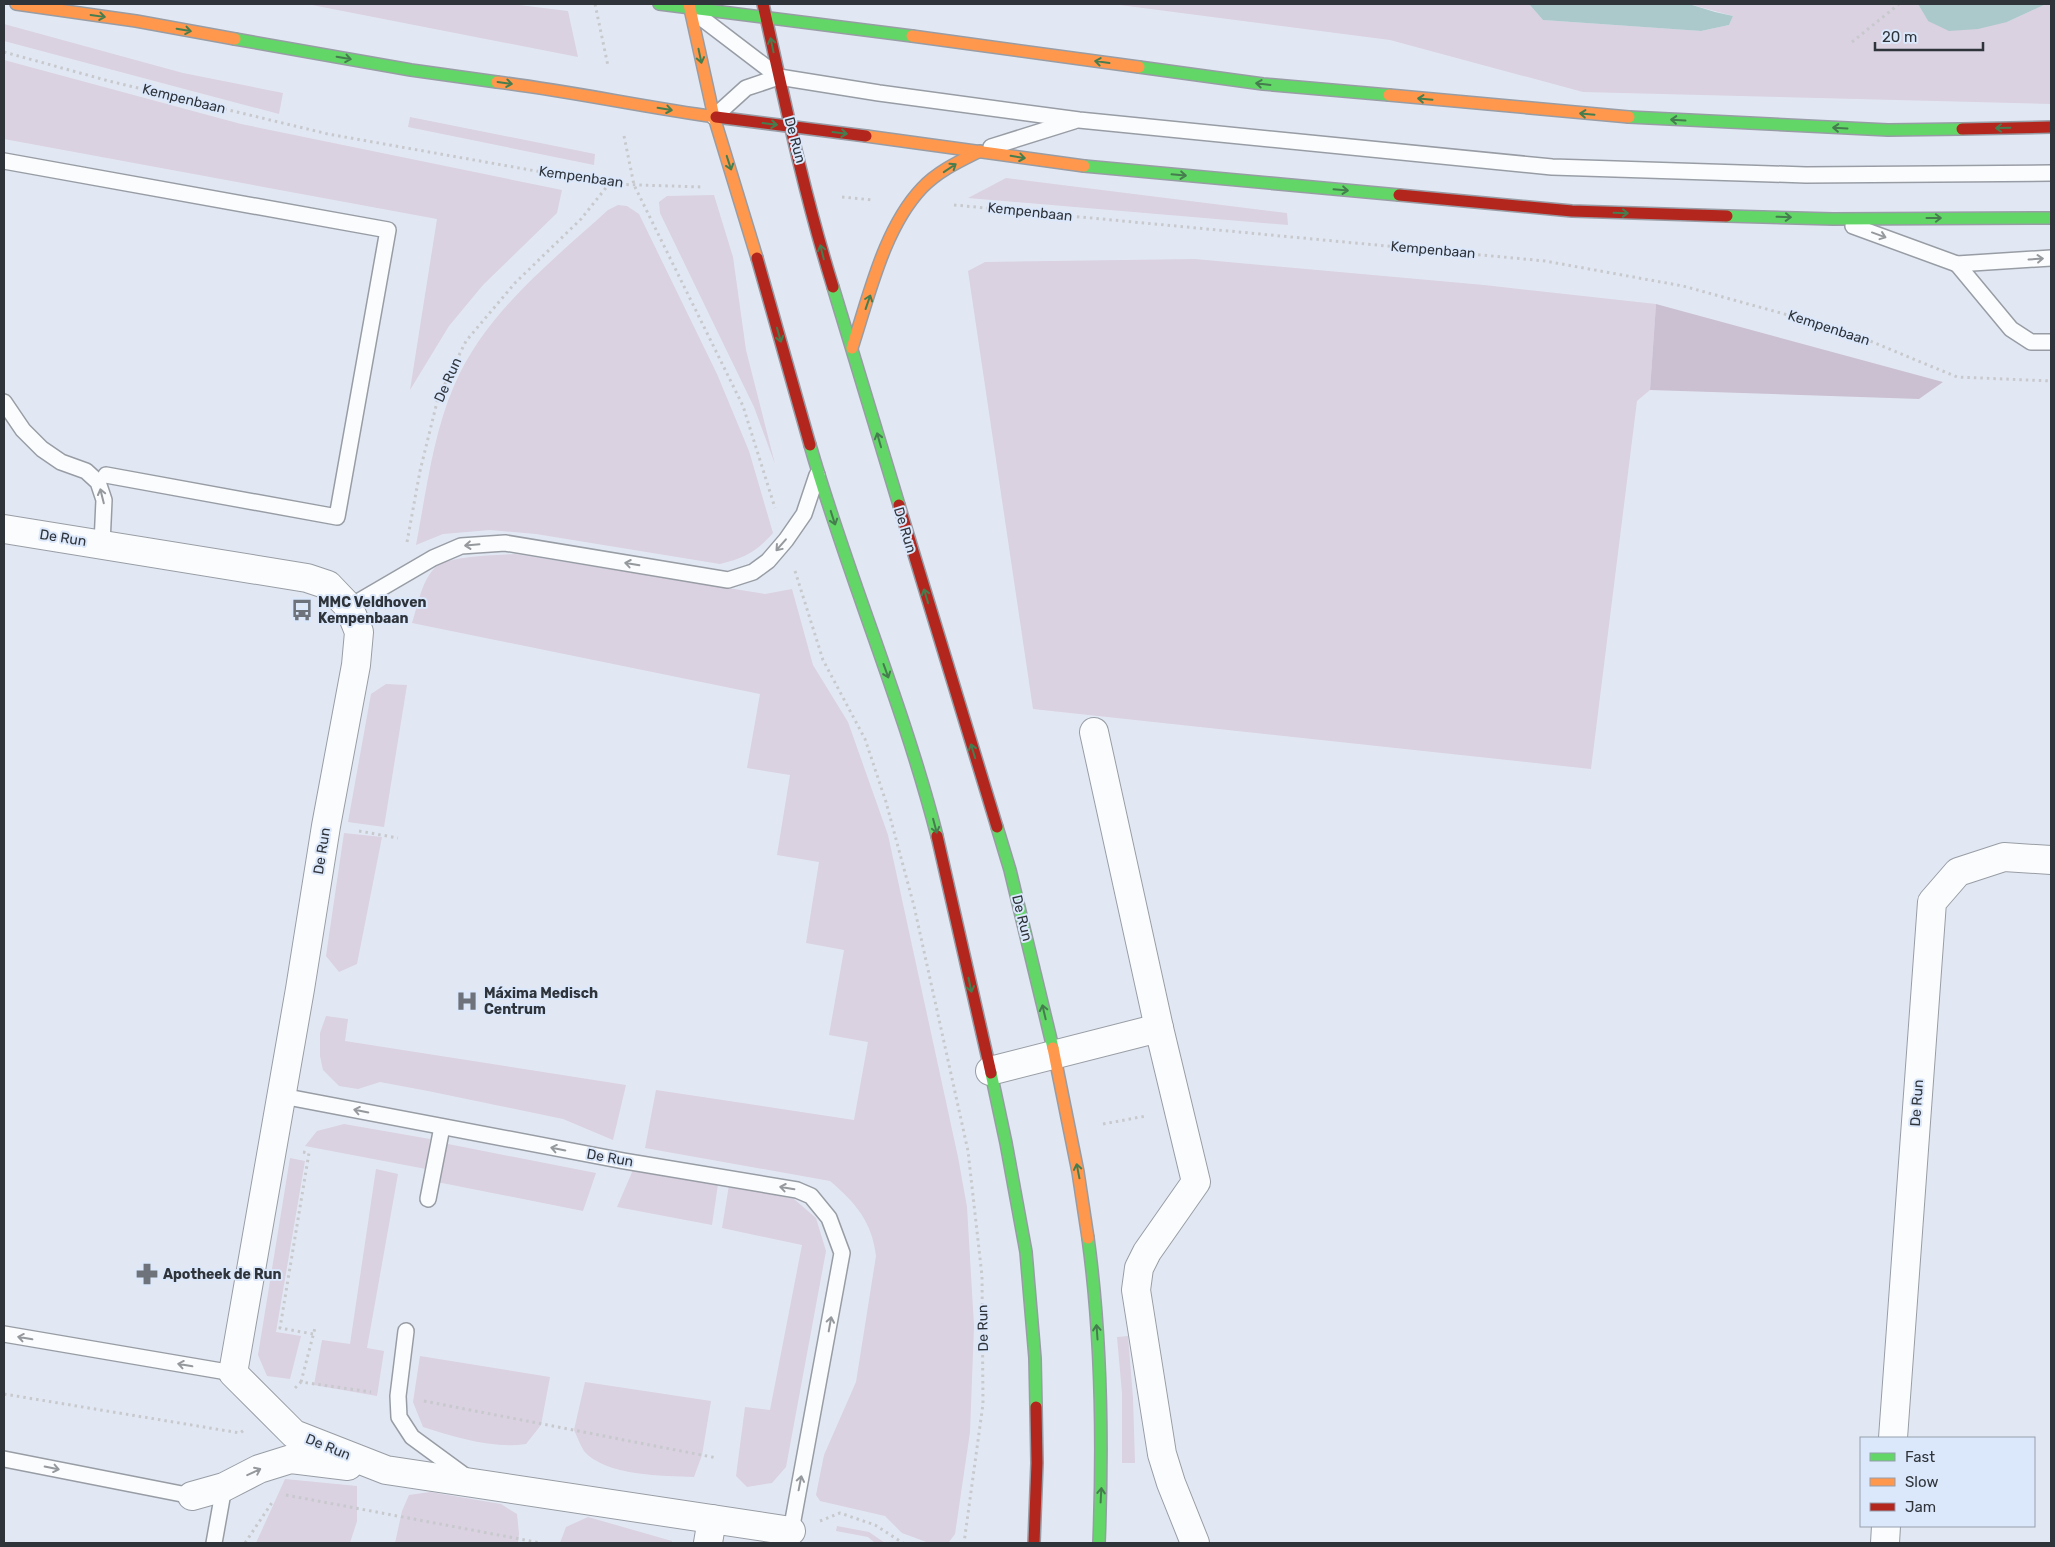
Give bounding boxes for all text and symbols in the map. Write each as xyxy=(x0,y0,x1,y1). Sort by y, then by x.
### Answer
one-way arrow xyxy=(90,11,106,21)
scale bar xyxy=(1875,20,1982,52)
one-way arrow xyxy=(176,25,192,35)
text: 20 m xyxy=(1882,28,1917,46)
one-way arrow xyxy=(767,37,776,53)
one-way arrow xyxy=(696,48,706,64)
one-way arrow xyxy=(336,53,352,63)
one-way arrow xyxy=(1094,56,1110,66)
one-way arrow xyxy=(496,78,512,88)
one-way arrow xyxy=(1255,79,1271,89)
street label: Kempenbaan xyxy=(141,80,227,118)
one-way arrow xyxy=(1417,94,1433,104)
one-way arrow xyxy=(657,105,673,115)
one-way arrow xyxy=(1579,109,1595,119)
street label: De Run xyxy=(781,115,809,165)
one-way arrow xyxy=(1670,116,1686,125)
one-way arrow xyxy=(762,119,778,129)
one-way arrow xyxy=(1995,123,2011,133)
one-way arrow xyxy=(1832,124,1848,133)
one-way arrow xyxy=(831,128,847,138)
one-way arrow xyxy=(1010,152,1026,162)
one-way arrow xyxy=(725,155,734,170)
one-way arrow xyxy=(943,162,957,172)
street label: Kempenbaan xyxy=(538,163,624,191)
one-way arrow xyxy=(1171,170,1187,180)
one-way arrow xyxy=(1333,185,1349,195)
street label: Kempenbaan xyxy=(987,199,1073,225)
one-way arrow xyxy=(1613,208,1629,217)
one-way arrow xyxy=(1775,213,1791,222)
one-way arrow xyxy=(1926,213,1942,223)
one-way arrow xyxy=(1871,231,1886,240)
street label: Kempenbaan xyxy=(1390,238,1476,262)
one-way arrow xyxy=(817,244,827,260)
one-way arrow xyxy=(2028,254,2044,263)
one-way arrow xyxy=(864,295,873,311)
street label: Kempenbaan xyxy=(1786,307,1872,349)
one-way arrow xyxy=(775,327,785,343)
street label: De Run xyxy=(431,355,465,405)
one-way arrow xyxy=(873,433,883,449)
one-way arrow xyxy=(97,488,106,504)
street label: De Run xyxy=(890,505,920,555)
one-way arrow xyxy=(828,509,838,525)
street label: De Run xyxy=(38,526,88,550)
one-way arrow xyxy=(776,539,787,552)
one-way arrow xyxy=(464,541,480,550)
one-way arrow xyxy=(625,559,641,569)
one-way arrow xyxy=(920,588,930,604)
place label: MMC Veldhoven Kempenbaan xyxy=(318,594,426,627)
bus stop icon: MMC Veldhoven Kempenbaan xyxy=(289,597,315,623)
one-way arrow xyxy=(882,663,892,679)
one-way arrow xyxy=(968,743,978,759)
one-way arrow xyxy=(930,818,940,834)
street label: De Run xyxy=(310,826,334,876)
street label: De Run xyxy=(1008,893,1036,943)
one-way arrow xyxy=(966,976,976,992)
place label: Máxima Medisch Centrum xyxy=(484,985,598,1018)
hospital icon: Máxima Medisch Centrum xyxy=(454,988,480,1014)
one-way arrow xyxy=(1039,1005,1048,1021)
street label: De Run xyxy=(1907,1079,1927,1127)
one-way arrow xyxy=(354,1105,370,1115)
one-way arrow xyxy=(550,1143,566,1153)
street label: De Run xyxy=(585,1146,635,1170)
one-way arrow xyxy=(1073,1163,1082,1179)
one-way arrow xyxy=(779,1183,795,1193)
pharmacy icon: Apotheek de Run xyxy=(134,1261,160,1287)
place label: Apotheek de Run xyxy=(163,1266,282,1283)
street label: De Run xyxy=(974,1304,992,1352)
one-way arrow xyxy=(825,1316,835,1332)
one-way arrow xyxy=(1093,1324,1102,1340)
one-way arrow xyxy=(17,1332,33,1342)
one-way arrow xyxy=(177,1360,193,1370)
street label: De Run xyxy=(303,1430,353,1464)
legend xyxy=(1860,1437,2035,1527)
text: Fast xyxy=(1905,1448,1935,1466)
one-way arrow xyxy=(43,1464,59,1473)
one-way arrow xyxy=(246,1467,261,1476)
text: Slow xyxy=(1905,1473,1938,1491)
one-way arrow xyxy=(796,1476,805,1492)
one-way arrow xyxy=(1097,1487,1106,1503)
text: Jam xyxy=(1905,1498,1936,1516)

